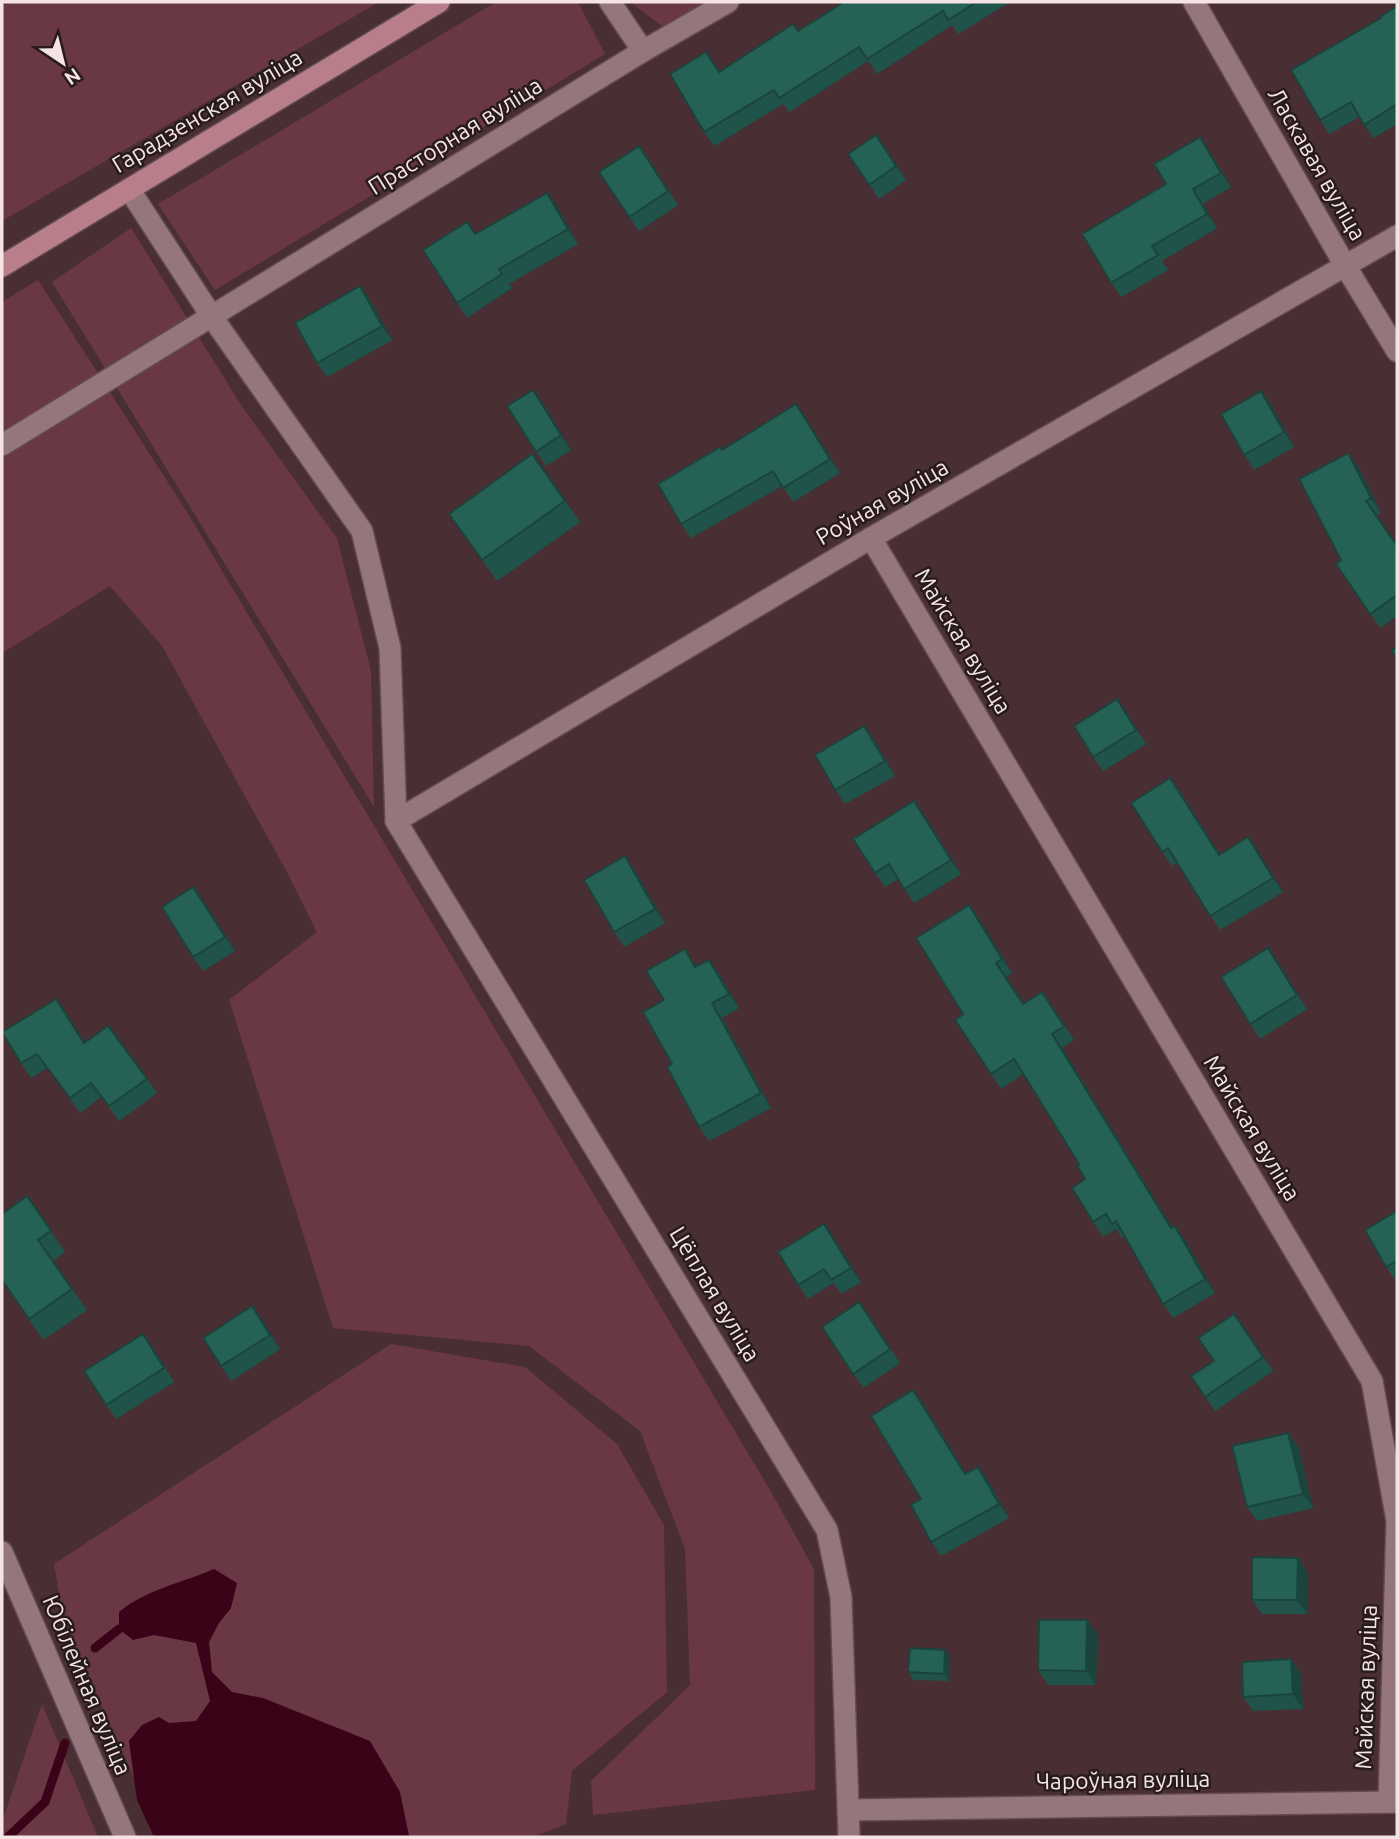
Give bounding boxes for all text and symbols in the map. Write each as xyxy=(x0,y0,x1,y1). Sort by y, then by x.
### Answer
north arrow xyxy=(28,28,98,98)
street label: Гарадзенская вуліца xyxy=(107,44,306,177)
text: N xyxy=(61,64,85,90)
street label: Прасторная вуліца xyxy=(363,72,546,199)
street label: Ласкавая вуліца xyxy=(1264,83,1371,244)
street label: Роўная вуліца xyxy=(811,454,952,550)
street label: Майская вуліца xyxy=(910,564,1017,718)
street label: Майская вуліца xyxy=(1199,1051,1306,1205)
street label: Цёплая вуліца xyxy=(665,1222,765,1366)
street label: Юбілейная вуліца xyxy=(38,1591,137,1778)
street label: Майская вуліца xyxy=(1350,1604,1381,1770)
street label: Чароўная вуліца xyxy=(1036,1765,1210,1794)

